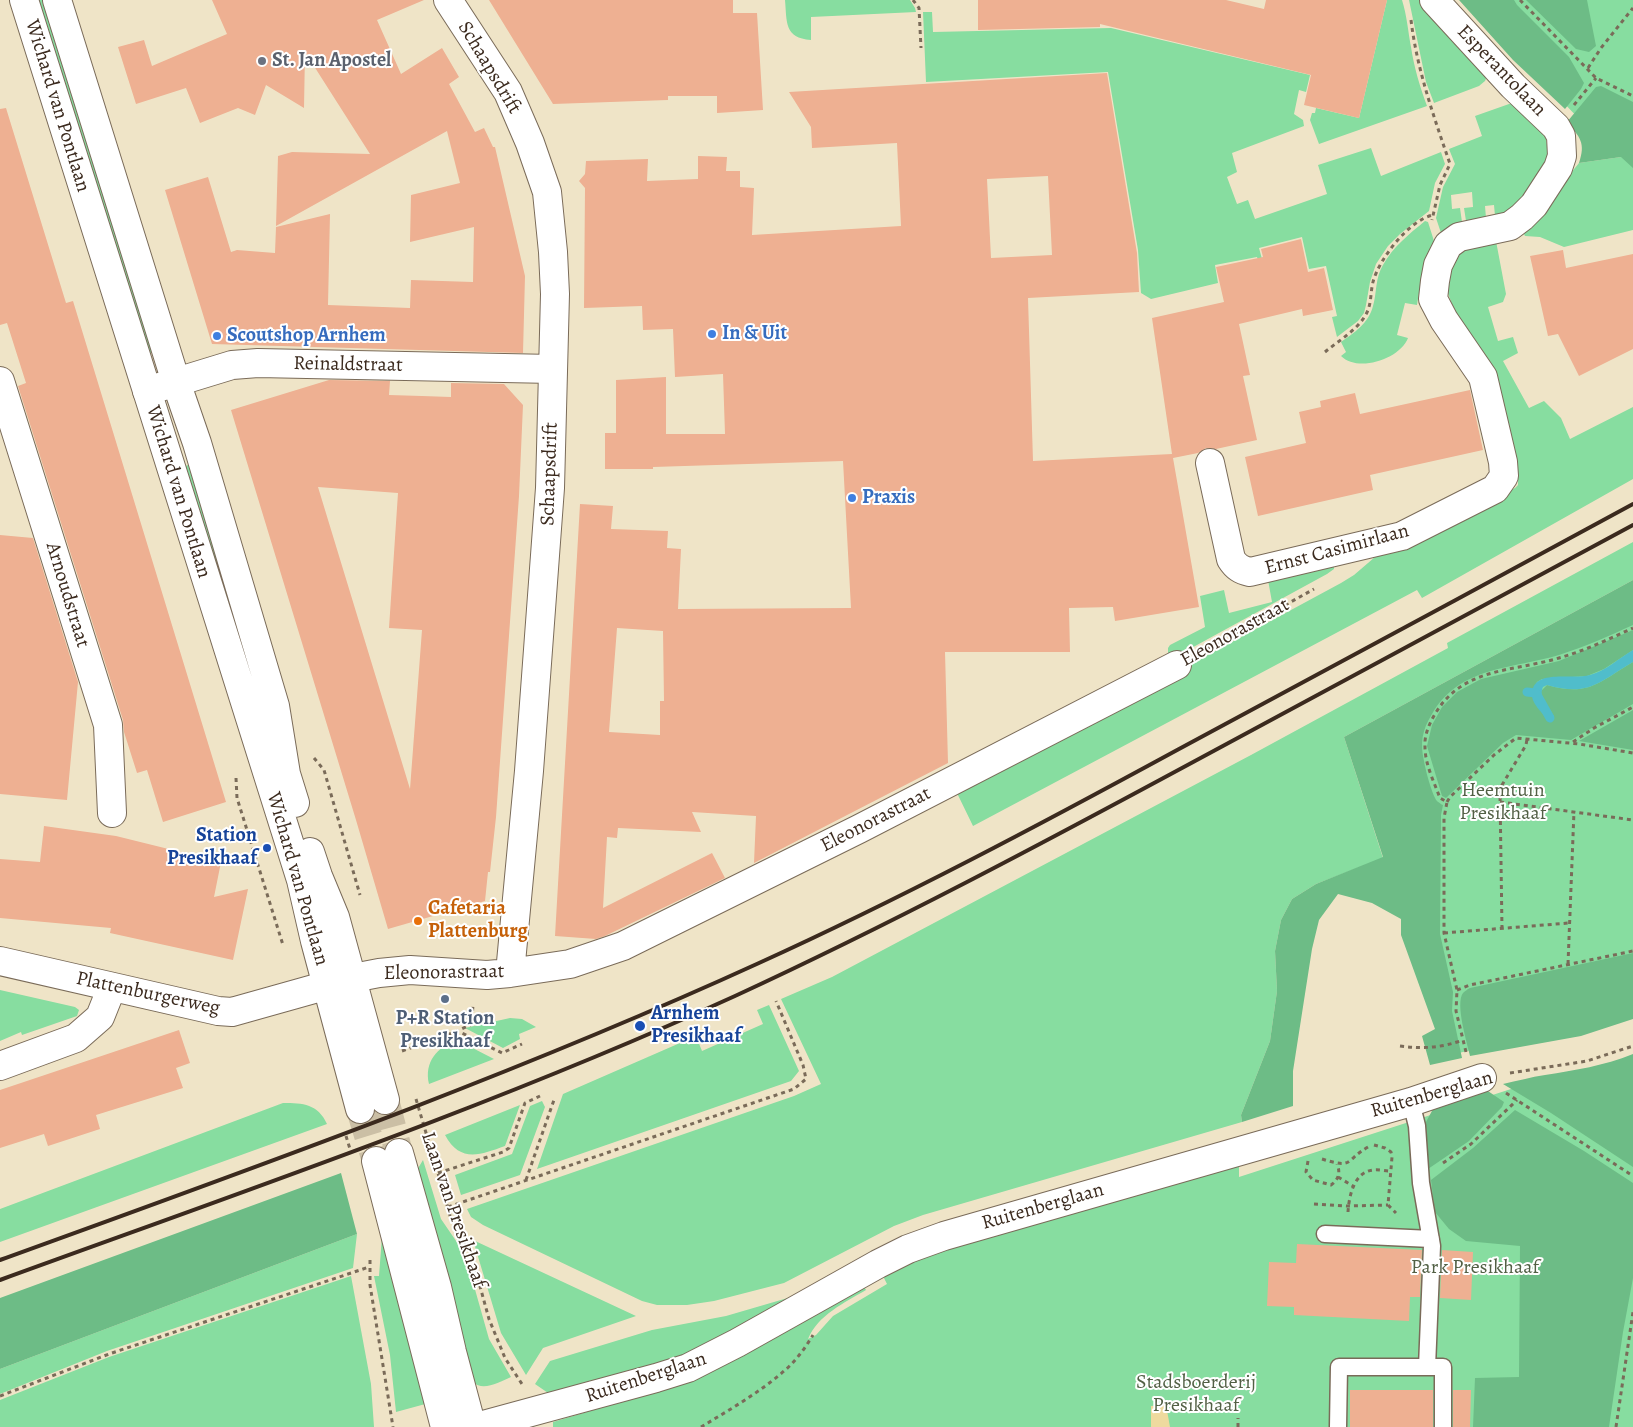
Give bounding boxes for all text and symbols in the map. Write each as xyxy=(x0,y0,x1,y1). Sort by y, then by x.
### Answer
street label: Wichard van Pontlaan xyxy=(19,17,95,195)
street label: Schaapsdrift xyxy=(452,17,526,119)
street label: Esperantolaan xyxy=(1451,20,1551,122)
place label: St. Jan Apostel xyxy=(272,49,391,73)
marker: St. Jan Apostel xyxy=(256,55,268,67)
place label: In & Uit xyxy=(722,322,787,346)
place label: Scoutshop Arnhem xyxy=(227,324,386,348)
marker: In & Uit xyxy=(706,328,718,340)
marker: Scoutshop Arnhem xyxy=(211,330,223,342)
street label: Reinaldstraat xyxy=(293,352,403,378)
street label: Wichard van Pontlaan xyxy=(140,403,216,581)
street label: Schaapsdrift xyxy=(536,422,564,526)
place label: Praxis xyxy=(862,486,915,510)
marker: Praxis xyxy=(846,492,858,504)
street label: Ernst Casimirlaan xyxy=(1262,519,1412,581)
street label: Arnoudstraat xyxy=(40,539,94,651)
street label: Eleonorastraat xyxy=(1176,593,1294,673)
park label: Heemtuin Presikhaaf xyxy=(1460,779,1546,826)
street label: Eleonorastraat xyxy=(817,782,935,858)
street label: Wichard van Pontlaan xyxy=(261,790,333,968)
place label: Station Presikhaaf xyxy=(167,824,257,871)
marker: Station Presikhaaf xyxy=(261,842,273,854)
place label: Cafetaria Plattenburg xyxy=(428,897,528,944)
marker: Cafetaria Plattenburg xyxy=(412,915,424,927)
street label: Eleonorastraat xyxy=(383,960,505,986)
street label: Plattenburgerweg xyxy=(74,967,222,1021)
marker: P+R Station Presikhaaf xyxy=(439,993,451,1005)
place label: Arnhem Presikhaaf xyxy=(651,1002,741,1049)
place label: P+R Station Presikhaaf xyxy=(395,1007,495,1054)
marker: Arnhem Presikhaaf xyxy=(633,1019,647,1033)
street label: Ruitenberglaan xyxy=(1368,1066,1496,1124)
street label: Laan van Presikhaaf xyxy=(415,1129,491,1291)
street label: Ruitenberglaan xyxy=(979,1178,1107,1236)
park label: Park Presikhaaf xyxy=(1411,1256,1539,1280)
street label: Ruitenberglaan xyxy=(582,1347,710,1409)
park label: Stadsboerderij Presikhaaf xyxy=(1136,1371,1256,1418)

